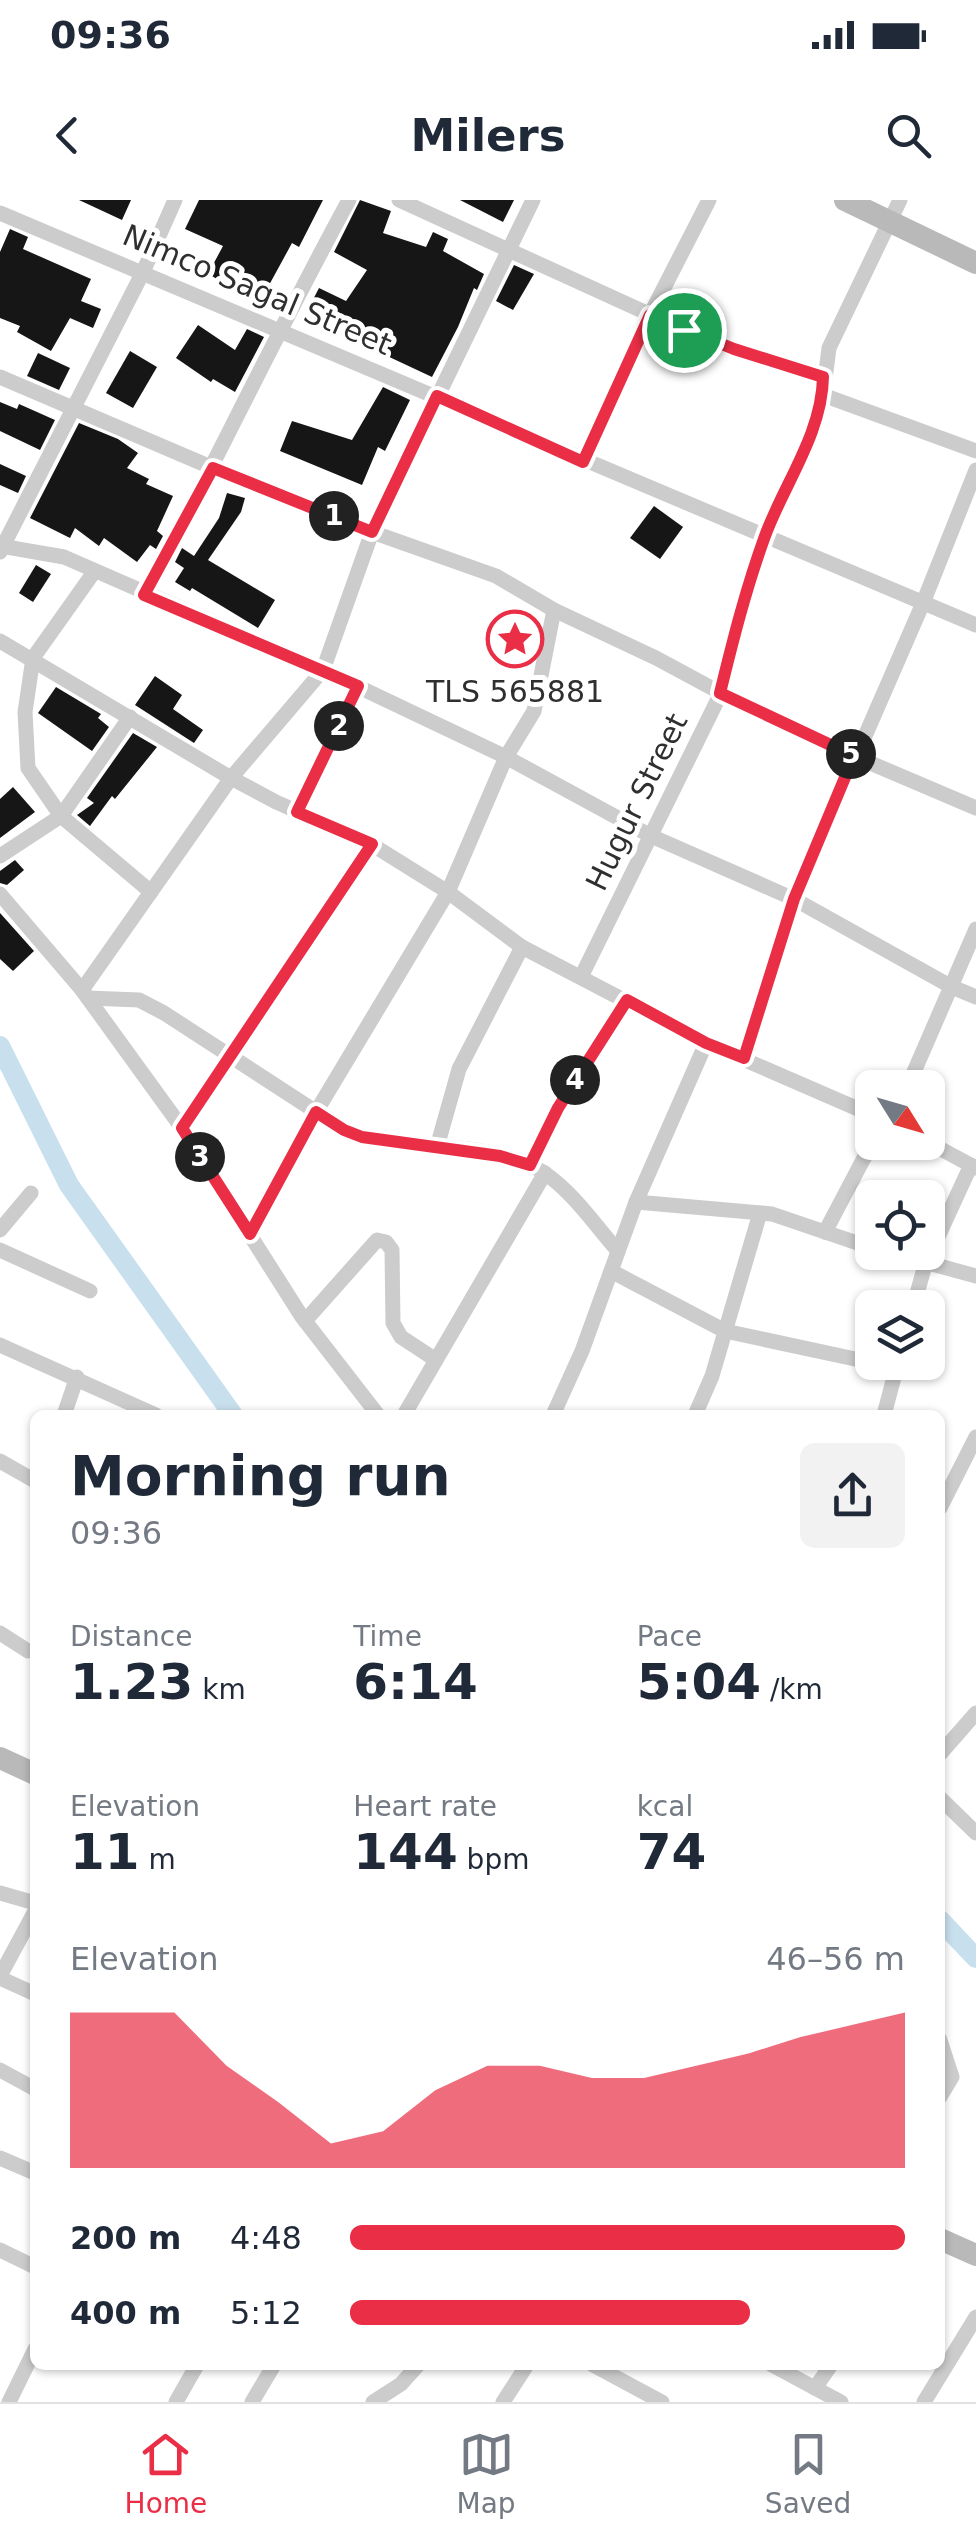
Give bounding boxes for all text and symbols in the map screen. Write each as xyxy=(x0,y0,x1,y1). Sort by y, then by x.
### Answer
text: 09:36 xyxy=(50,13,171,57)
icon: back xyxy=(40,108,95,163)
icon: search xyxy=(881,108,936,163)
text: Milers xyxy=(410,109,566,162)
street label: Nimco Sagal Street xyxy=(118,217,397,362)
pin xyxy=(642,288,727,373)
icon: arrive xyxy=(657,303,712,358)
pin: 1 xyxy=(309,491,359,541)
text: 1 xyxy=(324,499,344,532)
place icon: TLS 565881 xyxy=(485,609,545,669)
place label: TLS 565881 xyxy=(425,674,604,709)
pin: 2 xyxy=(314,701,364,751)
street label: Hugur Street xyxy=(579,707,695,896)
text: 2 xyxy=(329,709,349,742)
pin: 5 xyxy=(826,729,876,779)
text: 5 xyxy=(841,737,861,770)
pin: 4 xyxy=(550,1055,600,1105)
text: 4 xyxy=(565,1063,585,1096)
north arrow xyxy=(855,1070,945,1160)
map controls xyxy=(855,1070,945,1380)
pin: 3 xyxy=(175,1132,225,1182)
text: 3 xyxy=(190,1140,210,1173)
button: locate xyxy=(855,1180,945,1270)
button: layers xyxy=(855,1290,945,1380)
button: share xyxy=(800,1443,905,1548)
text: Morning run xyxy=(70,1444,451,1508)
text: 09:36 xyxy=(70,1514,162,1552)
text: Distance xyxy=(70,1620,192,1653)
text: Time xyxy=(353,1620,422,1653)
text: Pace xyxy=(637,1620,702,1653)
text: 1.23 xyxy=(70,1653,193,1711)
text: 6:14 xyxy=(353,1653,478,1711)
text: 5:04 xyxy=(637,1653,761,1711)
text: km xyxy=(193,1673,246,1706)
text: /km xyxy=(761,1673,823,1706)
text: Elevation xyxy=(70,1790,200,1823)
text: Heart rate xyxy=(353,1790,497,1823)
text: kcal xyxy=(637,1790,693,1823)
text: 11 xyxy=(70,1823,140,1881)
text: 144 xyxy=(353,1823,458,1881)
text: 74 xyxy=(637,1823,706,1881)
text: m xyxy=(140,1843,176,1876)
text: bpm xyxy=(458,1843,529,1876)
text: Elevation xyxy=(70,1940,219,1978)
text: 46–56 m xyxy=(766,1940,905,1978)
text: 200 m xyxy=(70,2219,181,2257)
text: 4:48 xyxy=(230,2219,302,2257)
text: 400 m xyxy=(70,2294,181,2332)
text: 5:12 xyxy=(230,2294,302,2332)
tab: Home xyxy=(125,2427,207,2520)
tab: Map xyxy=(457,2427,516,2520)
tab: Saved xyxy=(765,2427,851,2520)

